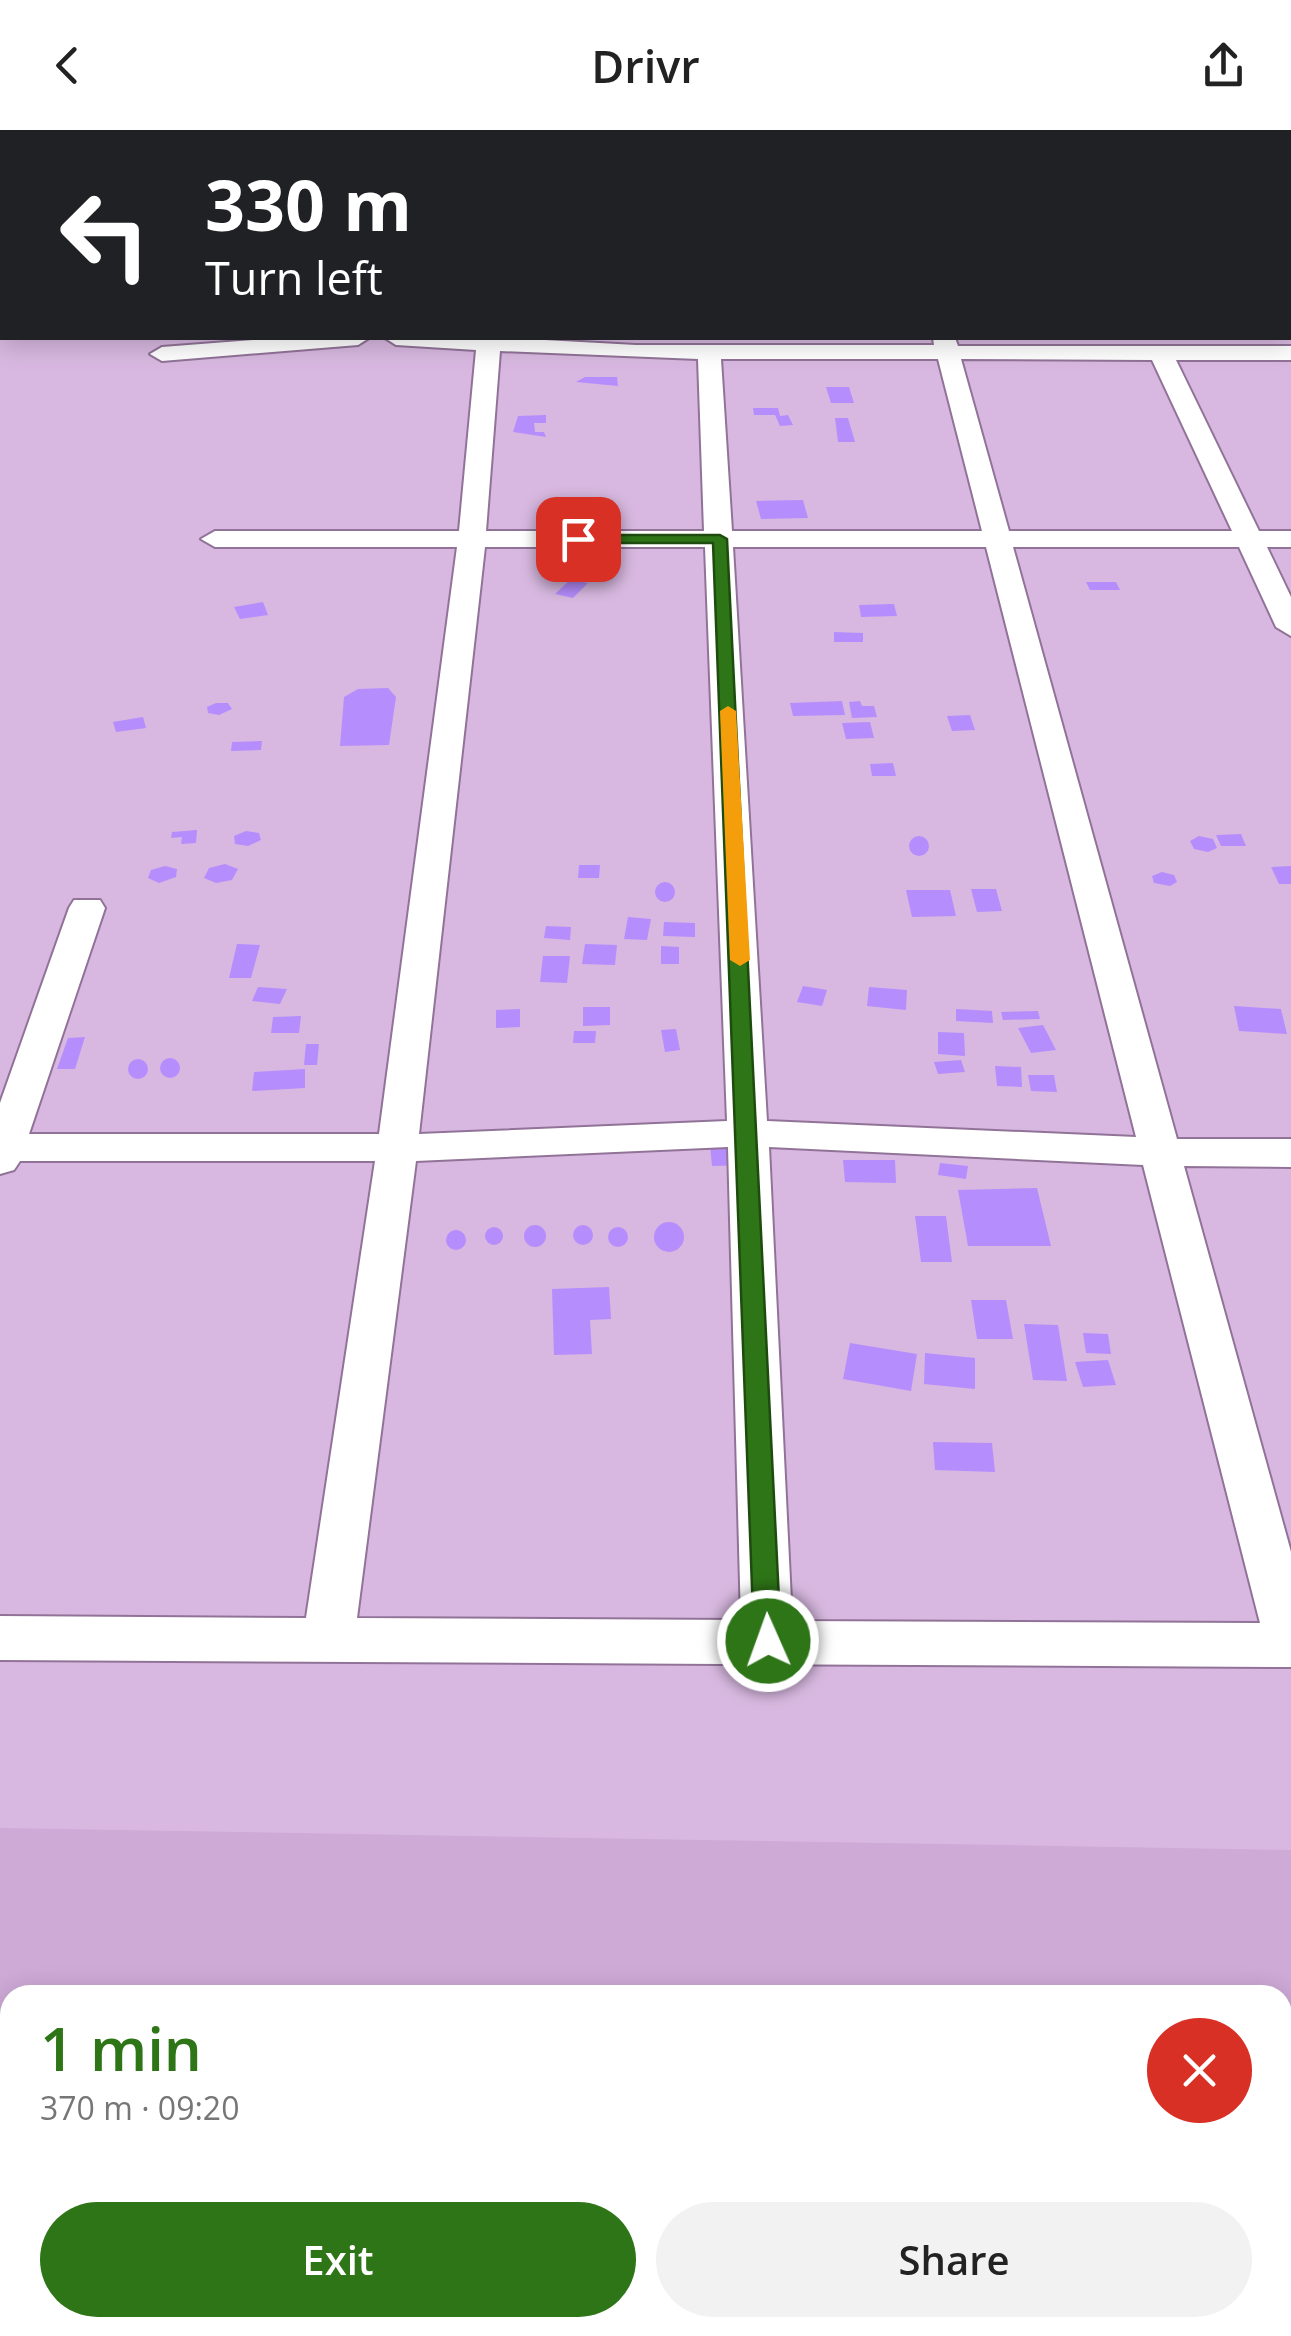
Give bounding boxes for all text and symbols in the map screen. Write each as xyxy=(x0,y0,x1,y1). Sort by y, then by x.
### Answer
text: Drivr xyxy=(591,35,700,96)
icon: back xyxy=(40,38,95,93)
icon: share xyxy=(1196,38,1251,93)
text: 330 m xyxy=(205,156,412,252)
icon: left xyxy=(40,170,170,300)
text: Turn left xyxy=(205,247,383,308)
pin xyxy=(536,497,621,582)
icon: arrive xyxy=(551,512,606,567)
position arrow xyxy=(716,1589,820,1693)
text: 1 min xyxy=(40,2007,202,2089)
button: close xyxy=(1147,2018,1252,2123)
text: 370 m · 09:20 xyxy=(40,2086,239,2129)
button: Exit xyxy=(40,2202,636,2317)
button: Share xyxy=(656,2202,1252,2317)

